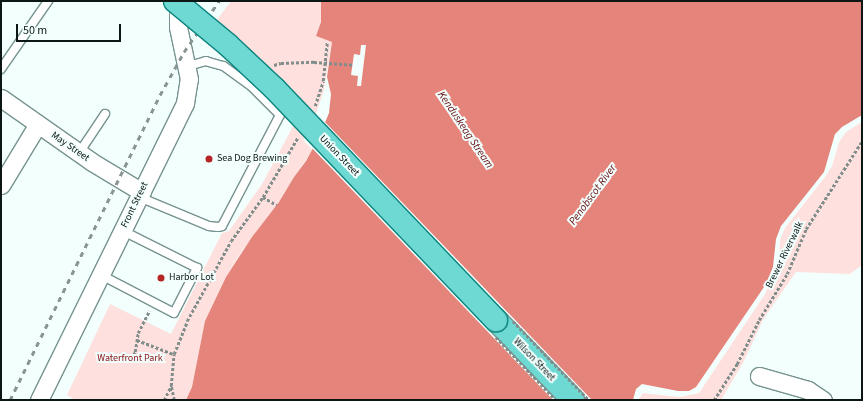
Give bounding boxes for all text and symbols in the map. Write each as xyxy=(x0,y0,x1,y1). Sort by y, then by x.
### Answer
scale bar xyxy=(18,16,123,42)
text: 50 m xyxy=(23,22,47,39)
water label: Kenduskeag Stream xyxy=(434,89,496,171)
street label: May Street xyxy=(49,129,91,165)
street label: Union Street xyxy=(317,133,361,179)
place label: Sea Dog Brewing xyxy=(217,153,287,165)
marker: Sea Dog Brewing xyxy=(204,154,214,164)
water label: Penobscot River xyxy=(567,162,619,228)
street label: Front Street xyxy=(119,180,151,230)
street label: Brewer Riverwalk xyxy=(764,220,806,290)
place label: Harbor Lot xyxy=(169,272,214,284)
marker: Harbor Lot xyxy=(156,273,166,283)
street label: Wilson Street xyxy=(511,336,557,384)
park label: Waterfront Park xyxy=(97,353,163,365)

